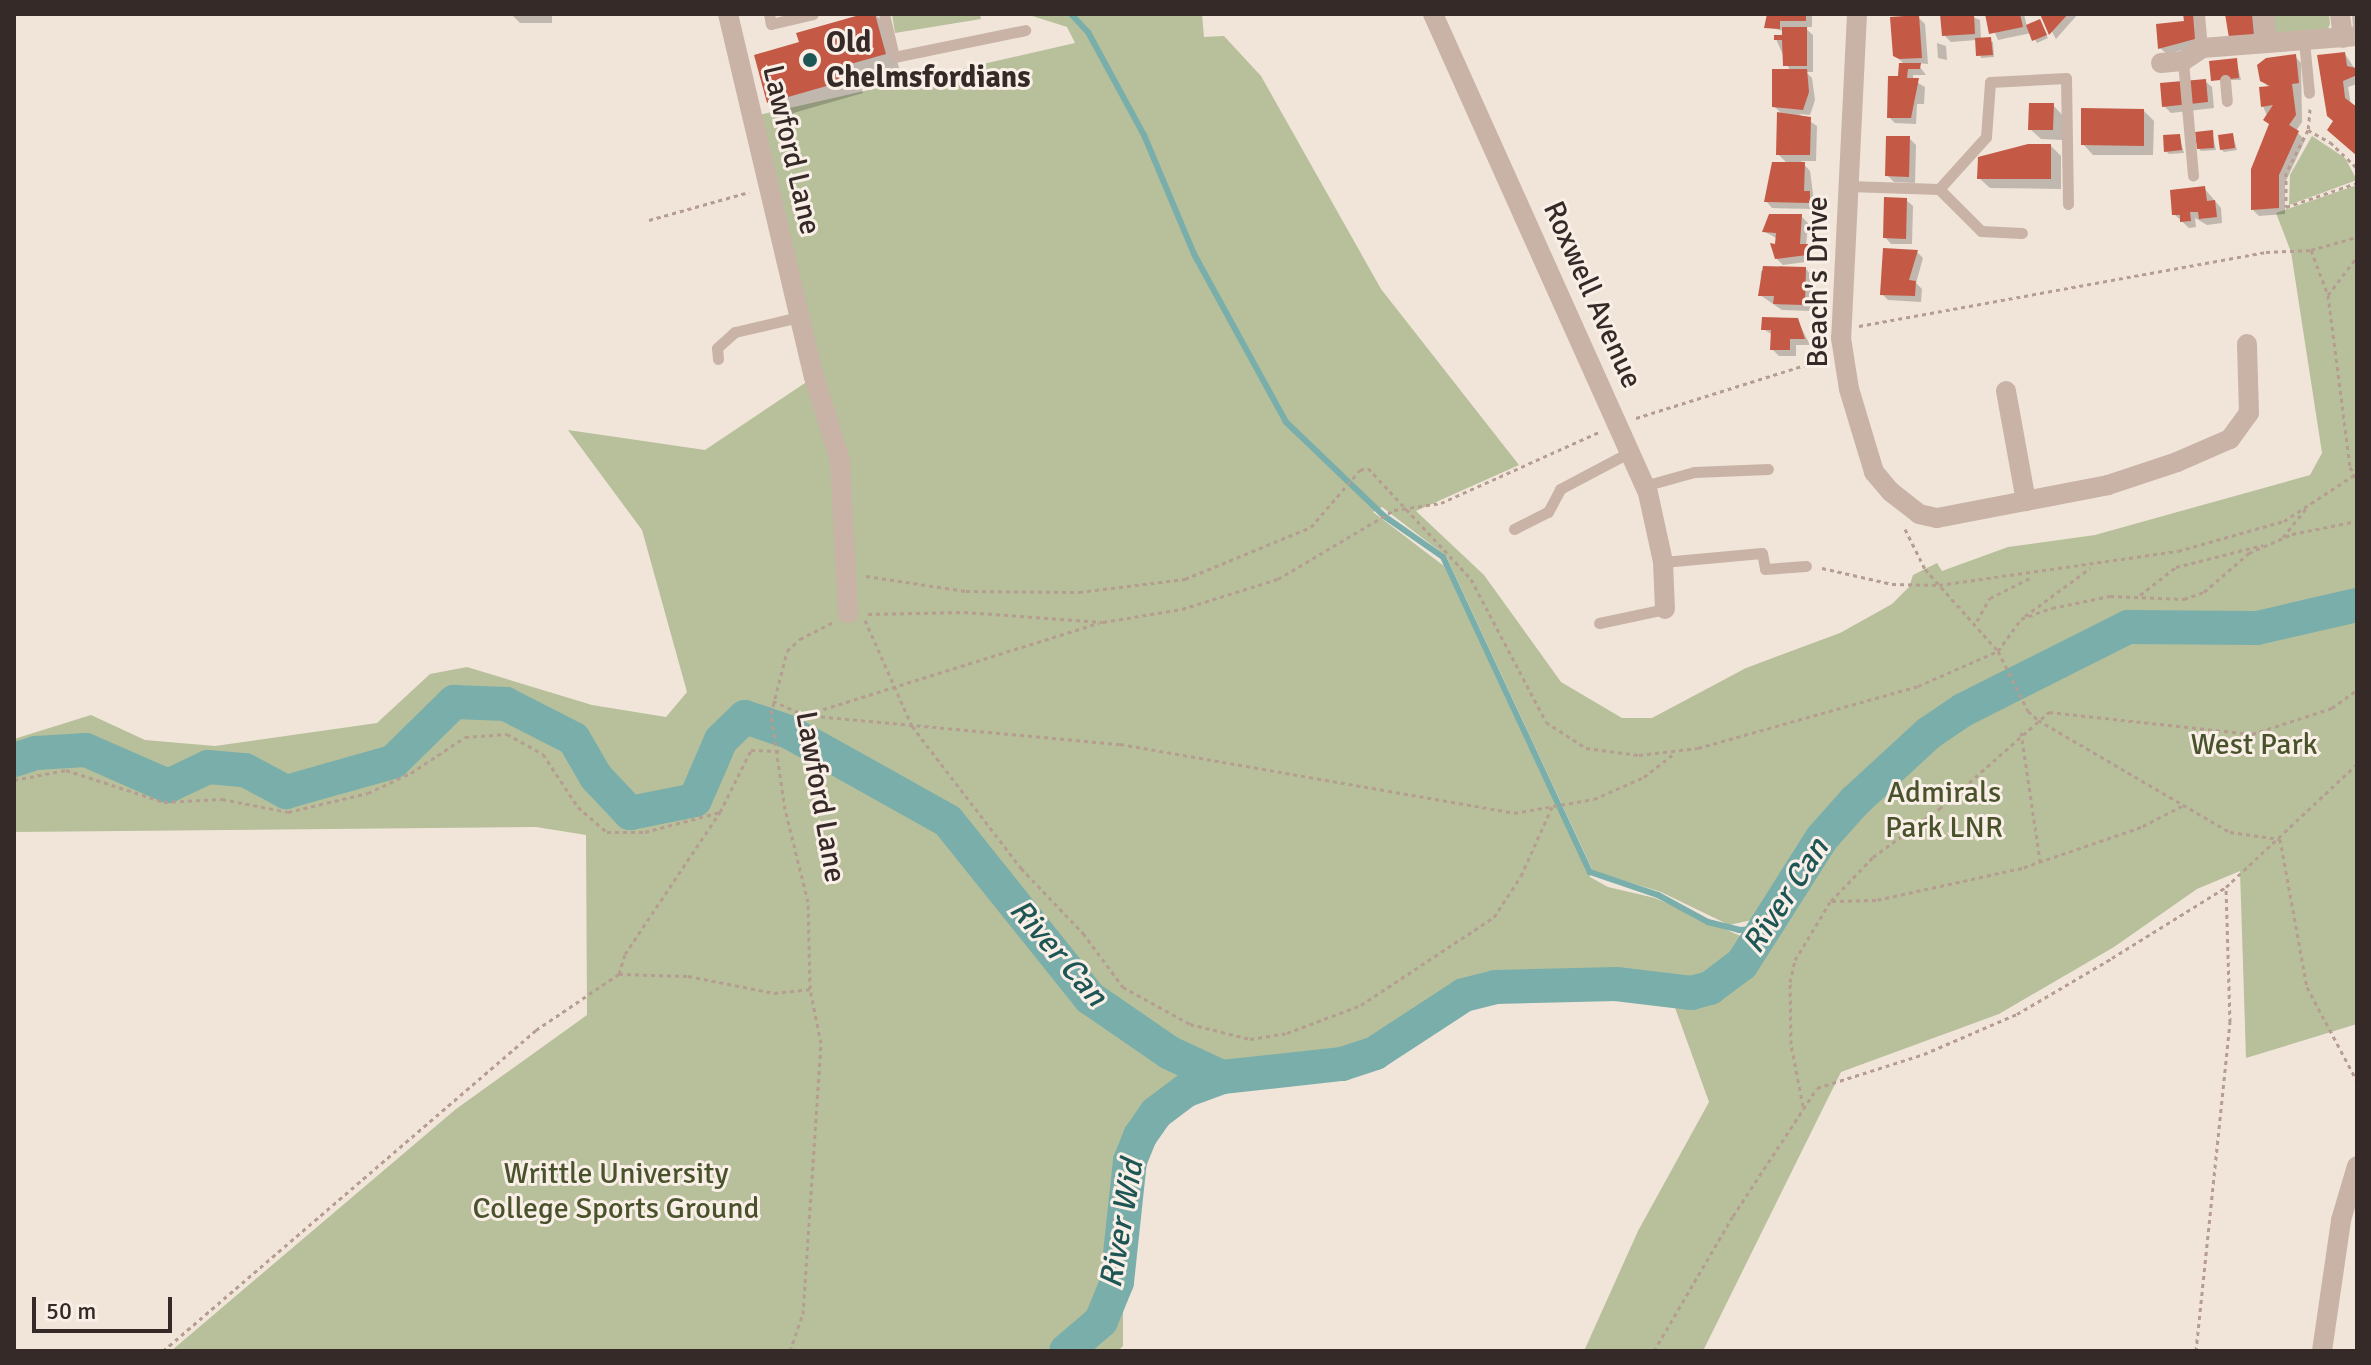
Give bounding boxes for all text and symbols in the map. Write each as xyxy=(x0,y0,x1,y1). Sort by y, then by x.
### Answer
place label: Old Chelmsfordians xyxy=(826,25,1030,96)
marker: Old Chelmsfordians xyxy=(801,51,819,69)
street label: Lawford Lane xyxy=(754,62,828,238)
street label: Roxwell Avenue xyxy=(1535,196,1649,394)
street label: Beach's Drive xyxy=(1800,196,1836,368)
street label: Lawford Lane xyxy=(787,709,853,885)
park label: West Park xyxy=(2190,727,2318,763)
park label: Admirals Park LNR xyxy=(1885,775,2003,846)
water label: River Can xyxy=(1735,831,1837,961)
water label: River Can xyxy=(1001,892,1115,1014)
park label: Writtle University College Sports Ground xyxy=(472,1156,760,1226)
water label: River Wid xyxy=(1092,1157,1152,1291)
scale bar xyxy=(36,1281,176,1331)
text: 50 m xyxy=(46,1296,96,1326)

